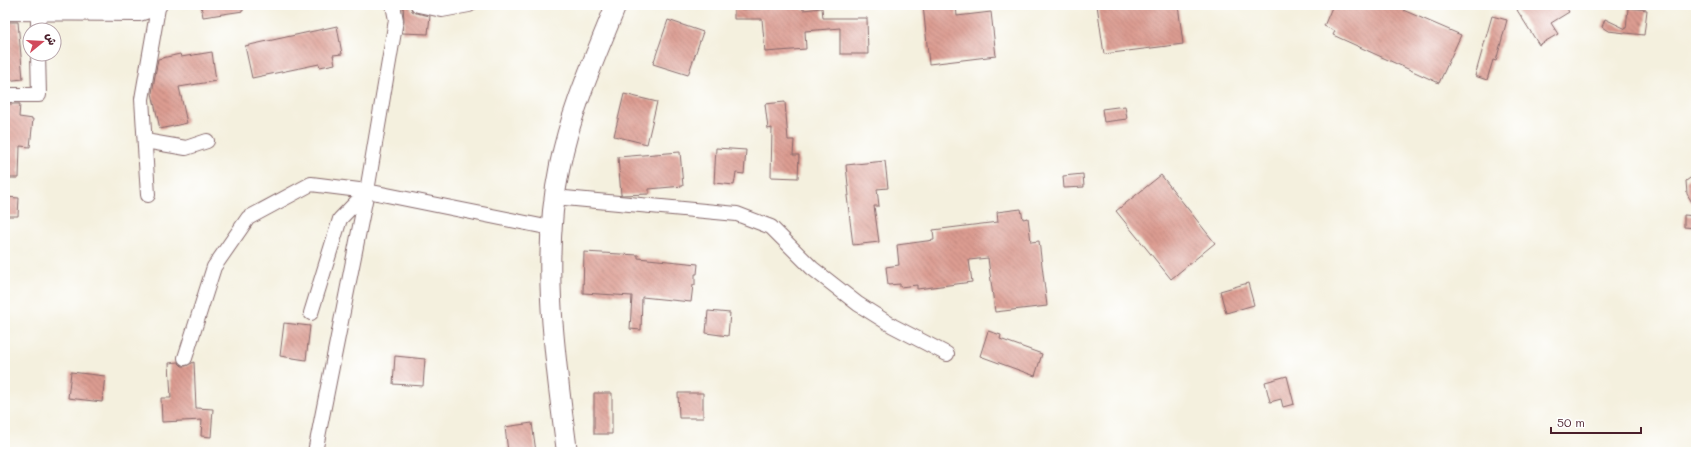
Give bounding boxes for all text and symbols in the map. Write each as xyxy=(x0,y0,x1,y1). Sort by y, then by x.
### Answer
north arrow xyxy=(22,22,62,62)
text: ش xyxy=(43,31,61,47)
scale bar xyxy=(1551,409,1641,435)
text: 50 m xyxy=(1557,414,1585,430)

